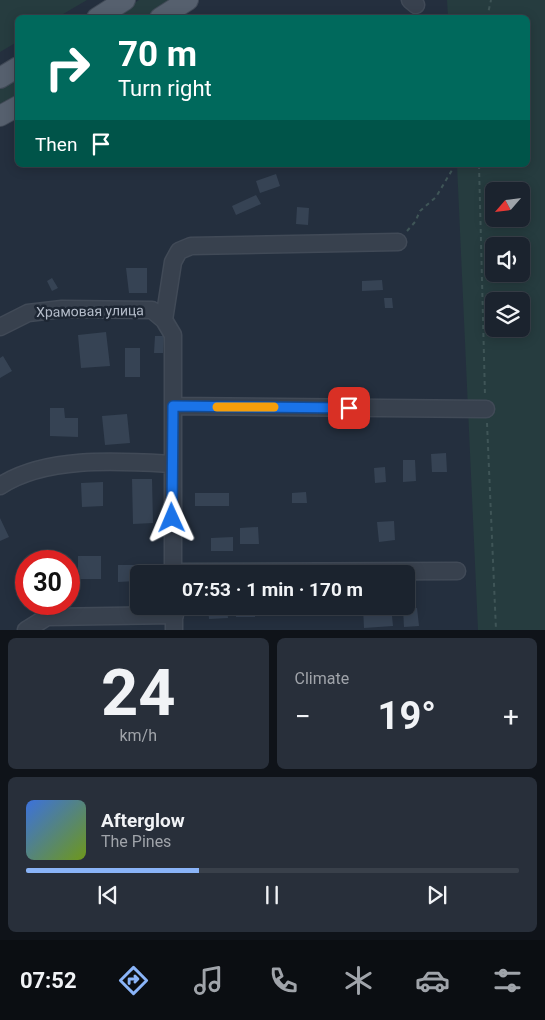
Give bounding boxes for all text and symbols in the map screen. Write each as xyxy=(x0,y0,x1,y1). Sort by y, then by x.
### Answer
text: 70 m xyxy=(118,34,197,75)
icon: right xyxy=(35,35,100,100)
text: Turn right xyxy=(118,76,212,101)
icon: arrive xyxy=(87,130,115,158)
text: Then xyxy=(35,133,77,156)
north arrow xyxy=(485,182,530,228)
map controls xyxy=(485,182,530,337)
button: sound xyxy=(485,237,530,282)
button: layers xyxy=(485,292,530,337)
street label: Храмовая улица xyxy=(36,302,144,320)
pin xyxy=(328,387,370,429)
icon: arrive xyxy=(335,394,363,422)
position arrow xyxy=(145,491,197,543)
speed limit sign: 30 xyxy=(15,550,80,615)
text: 07:53 · 1 min · 170 m xyxy=(182,578,363,601)
text: 24 xyxy=(101,655,176,731)
text: Climate xyxy=(295,669,349,688)
text: 19° xyxy=(378,694,436,738)
text: − xyxy=(295,700,311,733)
text: + xyxy=(503,700,519,733)
text: km/h xyxy=(119,726,157,745)
text: Afterglow xyxy=(101,809,185,832)
text: The Pines xyxy=(101,832,171,851)
icon: previous xyxy=(94,881,122,909)
icon: pause xyxy=(258,881,286,909)
icon: next xyxy=(423,881,451,909)
icon: directions xyxy=(116,963,151,998)
icon: music xyxy=(191,963,226,998)
icon: phone xyxy=(266,963,301,998)
icon: climate xyxy=(341,963,376,998)
icon: car xyxy=(415,963,450,998)
icon: filters xyxy=(490,963,525,998)
text: 07:52 xyxy=(20,968,77,993)

